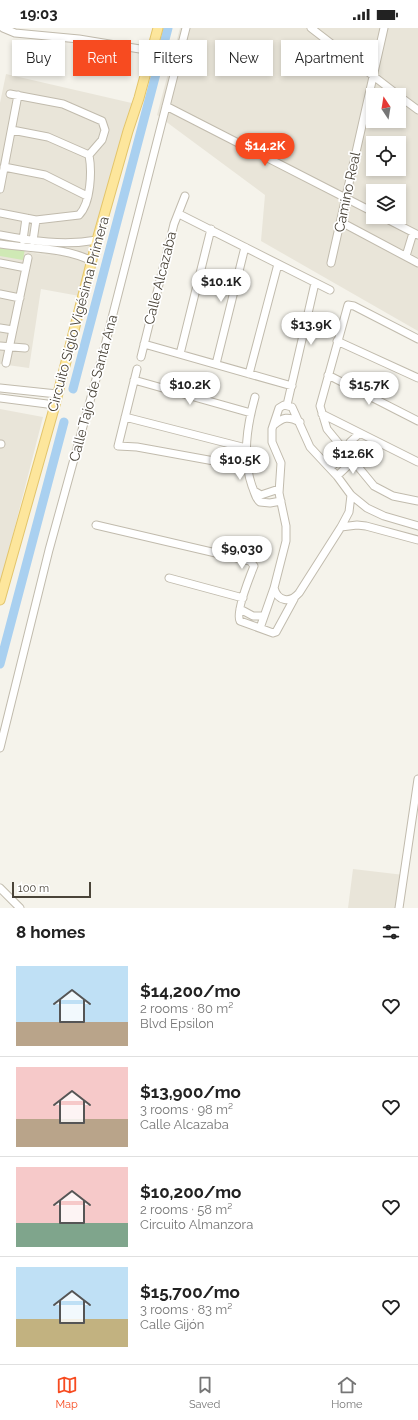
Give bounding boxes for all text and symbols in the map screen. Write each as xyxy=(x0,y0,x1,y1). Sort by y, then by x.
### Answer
text: 19:03 xyxy=(20,5,58,23)
chip: Buy xyxy=(12,40,65,76)
chip: Rent xyxy=(73,40,131,76)
chip: Filters xyxy=(139,40,207,76)
chip: New xyxy=(215,40,273,76)
chip: Apartment xyxy=(281,40,378,76)
north arrow xyxy=(366,88,406,128)
map controls xyxy=(366,88,406,224)
pin: $14.2K xyxy=(232,133,298,167)
button: locate xyxy=(366,136,406,176)
text: $14.2K xyxy=(244,138,286,153)
street label: Camino Real xyxy=(331,150,363,234)
button: layers xyxy=(366,184,406,224)
street label: Circuito Siglo Vigésima Primera xyxy=(44,214,112,414)
street label: Calle Alcazaba xyxy=(141,230,179,326)
pin: $10.1K xyxy=(188,269,254,303)
text: $10.1K xyxy=(201,274,241,289)
pin: $13.9K xyxy=(278,312,344,346)
street label: Calle Tajo de Santa Ana xyxy=(66,313,120,463)
text: $13.9K xyxy=(290,317,332,332)
pin: $10.2K xyxy=(157,372,223,406)
pin: $15.7K xyxy=(336,372,402,406)
text: $10.2K xyxy=(169,377,211,392)
text: $15.7K xyxy=(349,377,389,392)
pin: $12.6K xyxy=(320,441,386,475)
text: $12.6K xyxy=(332,446,374,461)
pin: $10.5K xyxy=(207,447,273,481)
text: $10.5K xyxy=(219,452,261,467)
pin: $9,030 xyxy=(209,536,275,570)
text: $9,030 xyxy=(221,541,263,556)
scale bar xyxy=(12,880,91,899)
text: 100 m xyxy=(18,882,49,895)
icon: filters xyxy=(380,921,402,943)
text: 8 homes xyxy=(16,922,85,942)
text: $14,200/mo xyxy=(140,981,241,1001)
icon: home xyxy=(48,982,96,1030)
icon: heart xyxy=(380,995,402,1017)
text: 2 rooms · 80 m² xyxy=(140,1001,233,1016)
text: Blvd Epsilon xyxy=(140,1016,214,1031)
text: $13,900/mo xyxy=(140,1082,241,1102)
icon: home xyxy=(48,1083,96,1131)
icon: heart xyxy=(380,1096,402,1118)
text: 3 rooms · 98 m² xyxy=(140,1102,233,1117)
text: Calle Alcazaba xyxy=(140,1117,229,1132)
text: $10,200/mo xyxy=(140,1182,241,1202)
icon: home xyxy=(48,1183,96,1231)
icon: heart xyxy=(380,1196,402,1218)
text: 2 rooms · 58 m² xyxy=(140,1202,232,1217)
text: Circuito Almanzora xyxy=(140,1217,253,1232)
text: $15,700/mo xyxy=(140,1282,240,1302)
icon: home xyxy=(48,1283,96,1331)
icon: heart xyxy=(380,1296,402,1318)
text: 3 rooms · 83 m² xyxy=(140,1302,232,1317)
text: Calle Gijón xyxy=(140,1317,204,1332)
tab: Map xyxy=(56,1374,78,1411)
tab: Saved xyxy=(189,1374,220,1411)
tab: Home xyxy=(331,1374,362,1411)

